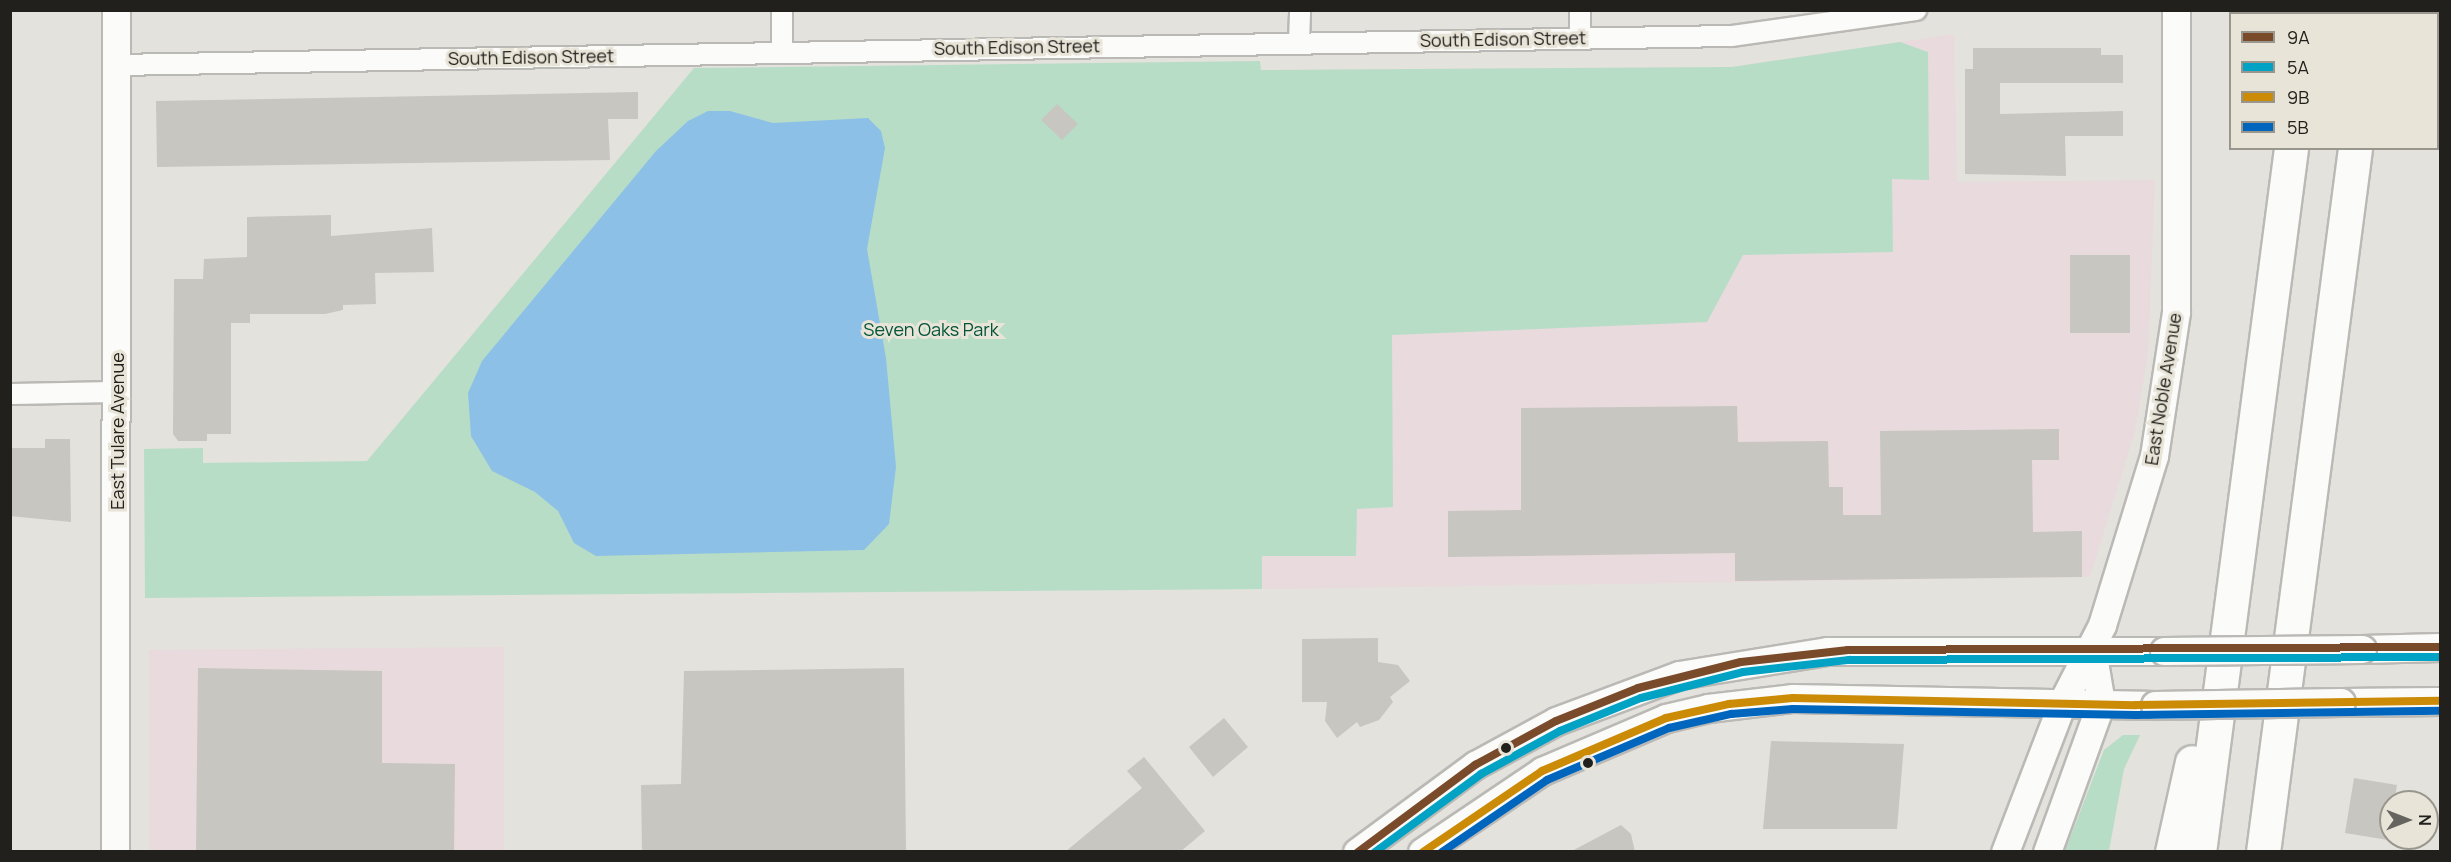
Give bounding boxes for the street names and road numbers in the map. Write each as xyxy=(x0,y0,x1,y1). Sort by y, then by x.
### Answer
street label: South Edison Street xyxy=(1420,27,1586,51)
street label: South Edison Street xyxy=(934,35,1100,59)
street label: South Edison Street xyxy=(448,45,614,69)
street label: East Noble Avenue xyxy=(2140,311,2186,467)
street label: East Tulare Avenue xyxy=(106,352,128,510)

